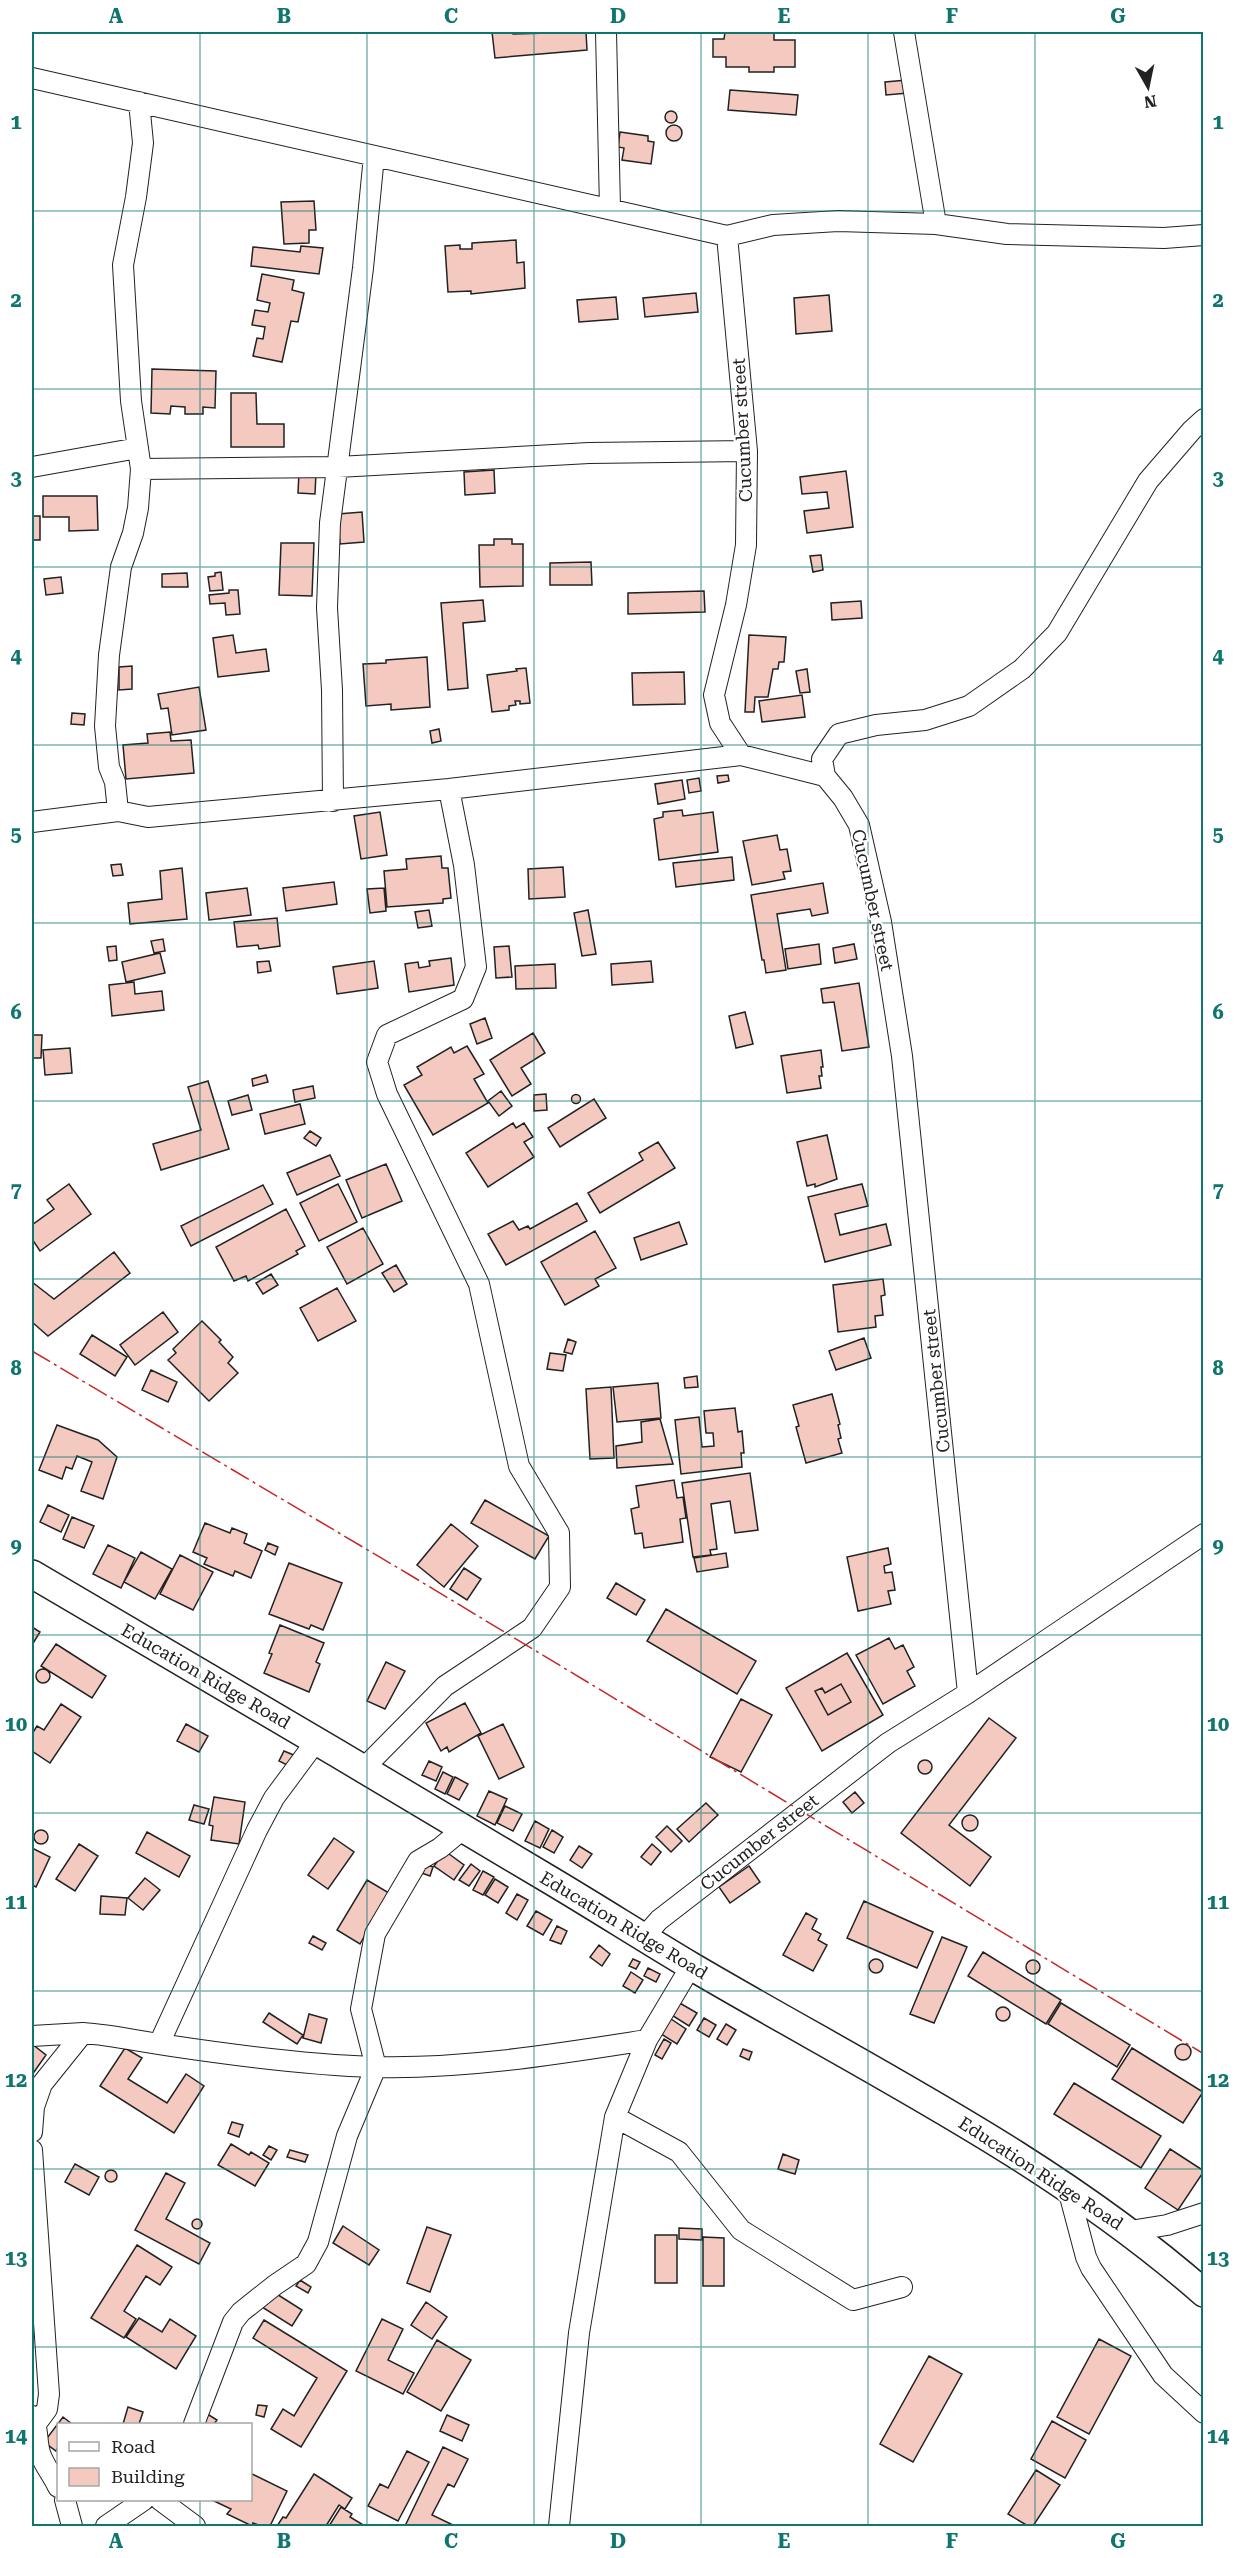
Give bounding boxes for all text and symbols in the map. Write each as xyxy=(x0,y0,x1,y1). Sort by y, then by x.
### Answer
text: A xyxy=(109,4,124,28)
text: B xyxy=(277,4,291,28)
text: C xyxy=(444,4,458,28)
text: D xyxy=(610,4,626,28)
text: E xyxy=(778,4,791,28)
text: F xyxy=(946,4,958,28)
text: G xyxy=(1110,4,1126,28)
north arrow xyxy=(1118,57,1178,117)
text: N xyxy=(1143,91,1158,112)
text: 1 xyxy=(10,110,22,134)
text: 1 xyxy=(1212,110,1224,134)
text: 2 xyxy=(10,288,22,312)
text: 2 xyxy=(1212,288,1224,312)
street label: Cucumber street xyxy=(728,357,756,503)
text: 3 xyxy=(10,466,22,490)
text: 3 xyxy=(1212,466,1224,490)
text: 4 xyxy=(10,644,22,668)
text: 4 xyxy=(1212,644,1224,668)
text: 5 xyxy=(10,822,22,846)
text: 5 xyxy=(1212,822,1224,846)
street label: Cucumber street xyxy=(848,827,898,973)
text: 6 xyxy=(10,1000,22,1024)
text: 6 xyxy=(1212,1000,1224,1024)
text: 7 xyxy=(10,1178,22,1202)
text: 7 xyxy=(1212,1178,1224,1202)
street label: Cucumber street xyxy=(918,1308,954,1454)
text: 8 xyxy=(10,1356,22,1380)
text: 8 xyxy=(1212,1356,1224,1380)
text: 9 xyxy=(10,1534,22,1558)
text: 9 xyxy=(1212,1534,1224,1558)
street label: Education Ridge Road xyxy=(118,1619,295,1733)
text: 10 xyxy=(5,1712,27,1736)
text: 10 xyxy=(1207,1712,1229,1736)
street label: Cucumber street xyxy=(696,1789,822,1895)
street label: Education Ridge Road xyxy=(536,1867,712,1984)
text: 11 xyxy=(5,1890,27,1914)
text: 11 xyxy=(1207,1890,1229,1914)
text: 12 xyxy=(5,2068,27,2092)
text: 12 xyxy=(1207,2068,1229,2092)
street label: Education Ridge Road xyxy=(955,2112,1128,2234)
text: 13 xyxy=(5,2246,27,2270)
text: 13 xyxy=(1207,2246,1229,2270)
legend xyxy=(57,2423,252,2501)
text: 14 xyxy=(5,2424,28,2448)
text: 14 xyxy=(1207,2424,1230,2448)
text: Road xyxy=(111,2436,156,2457)
text: Building xyxy=(111,2466,185,2487)
text: A xyxy=(109,2529,124,2553)
text: B xyxy=(277,2529,291,2553)
text: C xyxy=(444,2529,458,2553)
text: D xyxy=(610,2529,626,2553)
text: E xyxy=(778,2529,791,2553)
text: F xyxy=(946,2529,958,2553)
text: G xyxy=(1110,2529,1126,2553)

